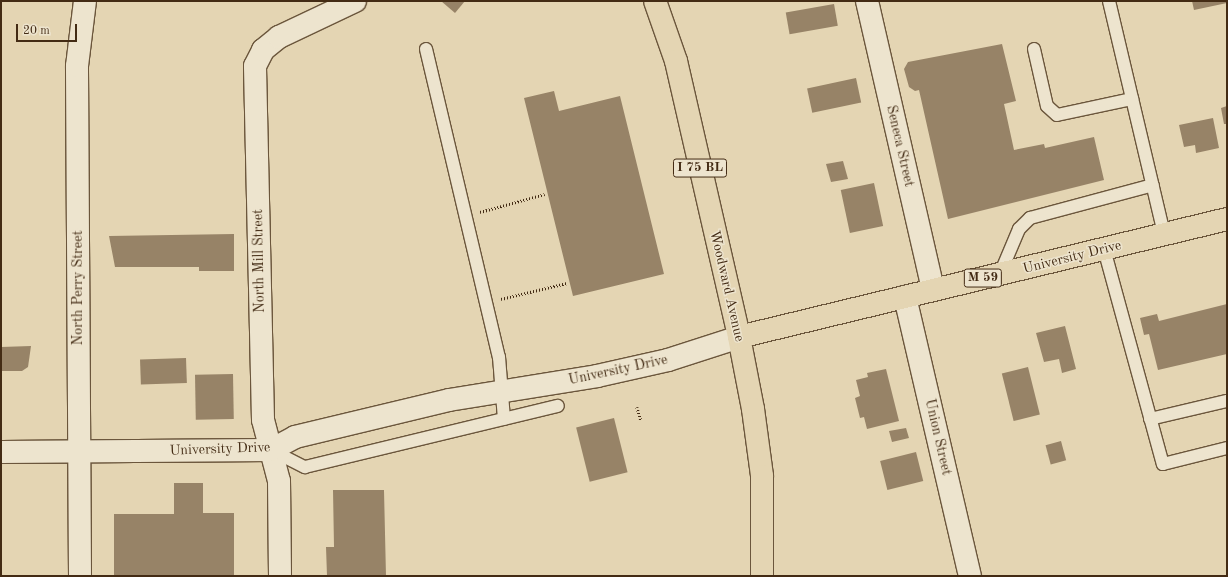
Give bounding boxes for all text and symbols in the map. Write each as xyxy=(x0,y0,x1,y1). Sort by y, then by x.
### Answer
scale bar xyxy=(18,16,79,42)
text: 20 m xyxy=(23,25,50,37)
street label: Seneca Street xyxy=(882,104,918,188)
road number: I 75 BL xyxy=(672,157,728,179)
street label: North Mill Street xyxy=(250,209,268,313)
street label: Woodward Avenue xyxy=(706,229,748,343)
street label: North Perry Street xyxy=(70,230,86,346)
street label: University Drive xyxy=(1021,237,1123,277)
road number: M 59 xyxy=(963,267,1003,289)
street label: University Drive xyxy=(567,351,669,389)
street label: Union Street xyxy=(921,397,955,477)
street label: University Drive xyxy=(169,439,271,459)

